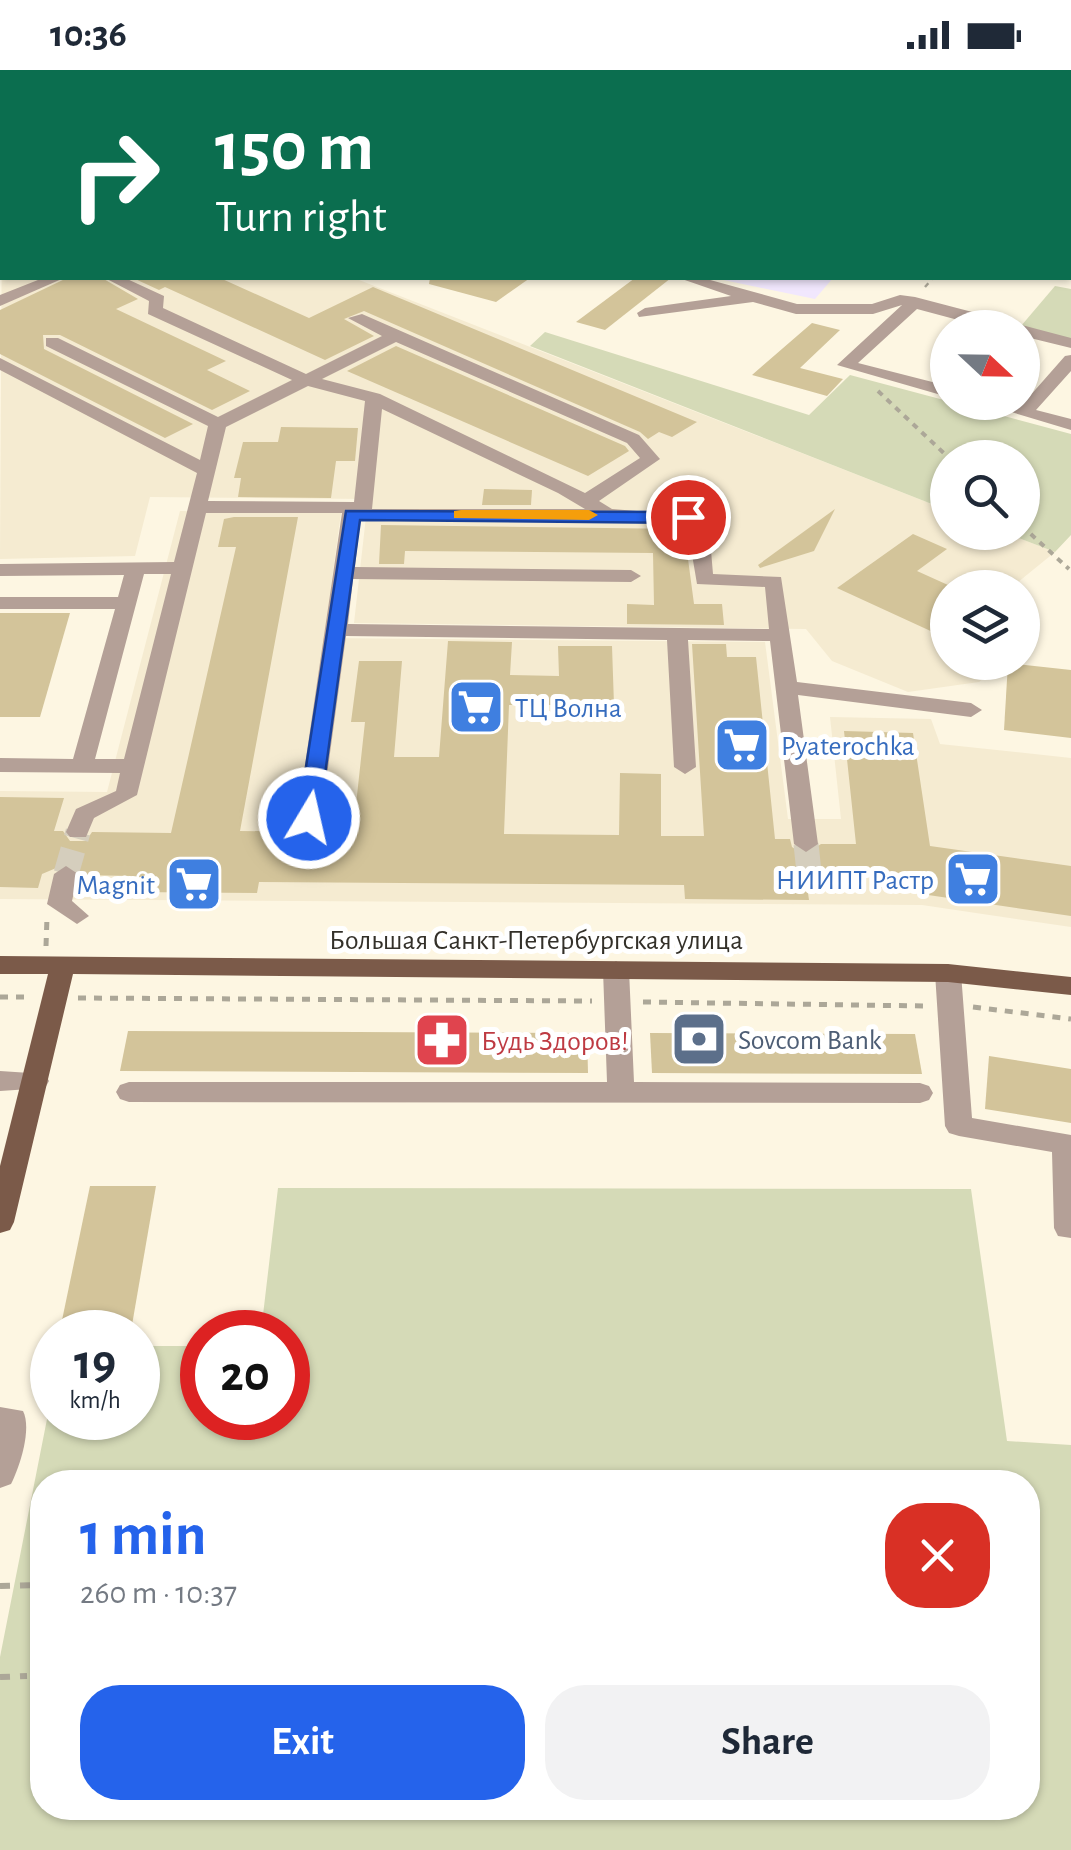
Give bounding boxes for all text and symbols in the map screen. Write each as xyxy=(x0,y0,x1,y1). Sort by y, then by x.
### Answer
text: 10:36 xyxy=(50,16,127,54)
icon: right xyxy=(50,110,180,240)
text: 150 m xyxy=(215,113,374,183)
text: Turn right xyxy=(215,195,387,240)
north arrow xyxy=(930,310,1040,420)
map controls xyxy=(930,310,1040,680)
button: search xyxy=(930,440,1040,550)
pin xyxy=(646,475,731,560)
icon: arrive xyxy=(661,490,716,545)
button: layers xyxy=(930,570,1040,680)
supermarket icon: ТЦ Волна xyxy=(446,677,506,737)
place label: ТЦ Волна xyxy=(515,695,622,723)
supermarket icon: Pyaterochka xyxy=(712,715,772,775)
place label: Pyaterochka xyxy=(781,733,915,761)
position arrow xyxy=(257,766,361,870)
supermarket icon: НИИПТ Растр xyxy=(943,849,1003,909)
supermarket icon: Magnit xyxy=(164,854,224,914)
place label: НИИПТ Растр xyxy=(776,867,934,895)
place label: Magnit xyxy=(76,872,155,900)
street label: Большая Санкт-Петербургская улица xyxy=(329,927,743,955)
bank icon: Sovcom Bank xyxy=(669,1009,729,1069)
pharmacy icon: Будь Здоров! xyxy=(412,1010,472,1070)
place label: Sovcom Bank xyxy=(738,1027,882,1055)
place label: Будь Здоров! xyxy=(481,1028,628,1056)
speed limit sign: 20 xyxy=(180,1310,310,1440)
text: 19 xyxy=(74,1338,116,1388)
text: km/h xyxy=(69,1388,121,1413)
button: close xyxy=(885,1503,990,1608)
text: 1 min xyxy=(80,1506,206,1566)
text: 260 m · 10:37 xyxy=(80,1577,237,1609)
button: Exit xyxy=(80,1685,525,1800)
button: Share xyxy=(545,1685,990,1800)

